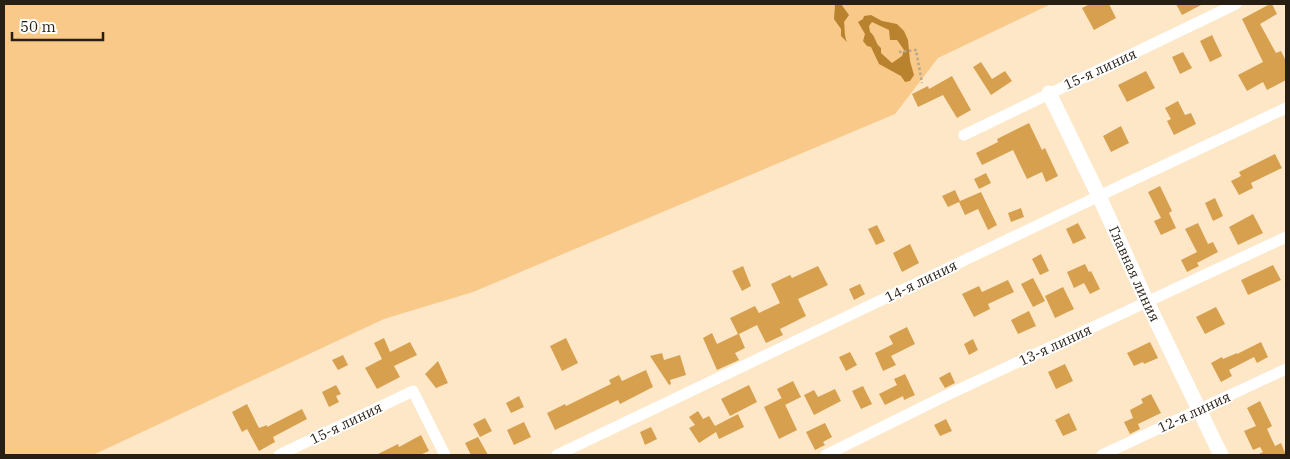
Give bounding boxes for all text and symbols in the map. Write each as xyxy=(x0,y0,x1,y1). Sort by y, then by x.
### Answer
scale bar xyxy=(12,10,104,42)
text: 50 m xyxy=(20,17,56,36)
street label: 15-я линия xyxy=(1061,44,1139,94)
street label: Главная линия xyxy=(1105,223,1164,325)
street label: 14-я линия xyxy=(882,256,960,306)
street label: 13-я линия xyxy=(1016,320,1094,370)
street label: 12-я линия xyxy=(1155,387,1233,437)
street label: 15-я линия xyxy=(307,398,385,448)

